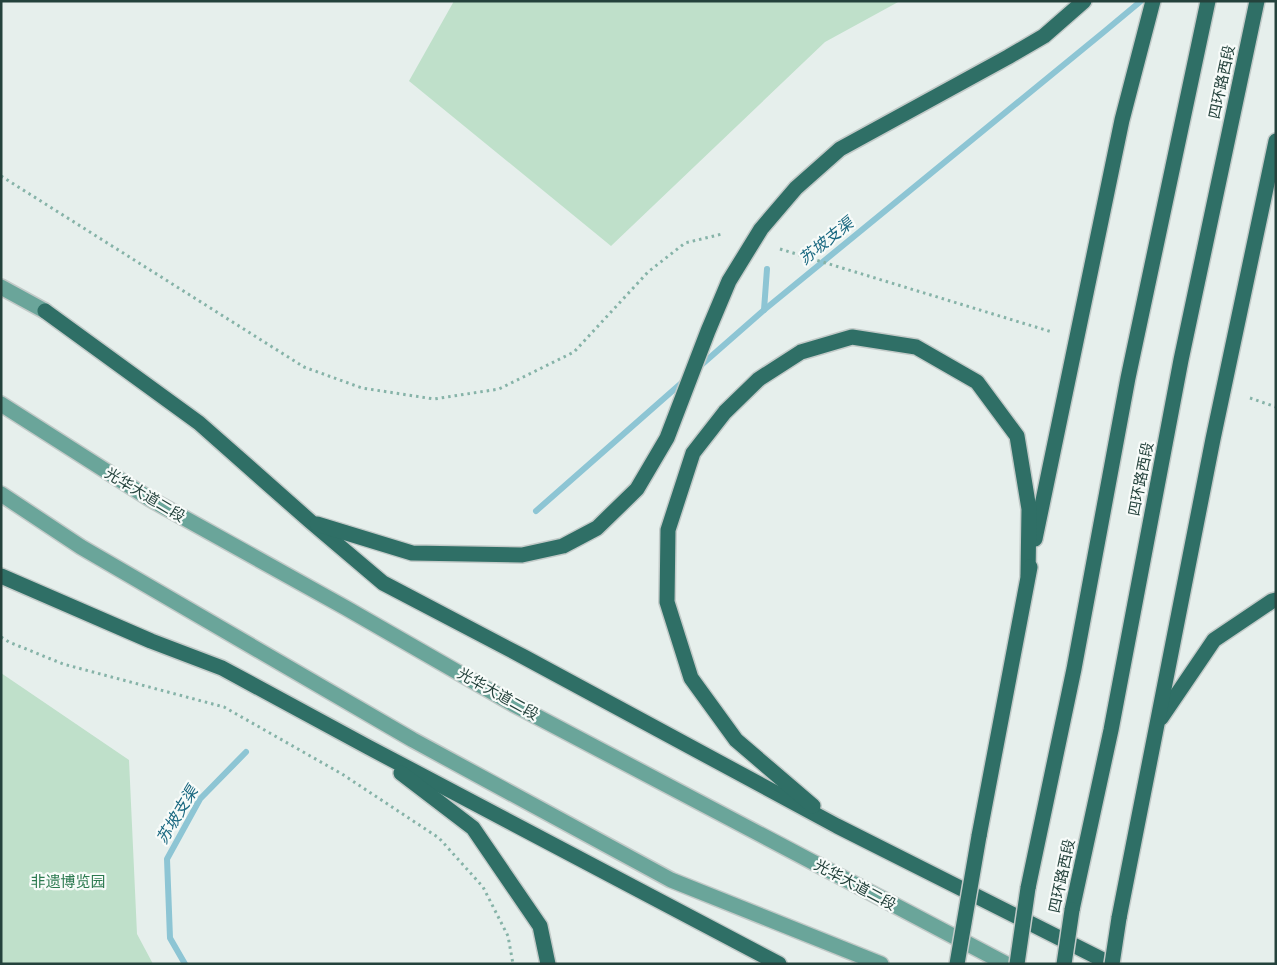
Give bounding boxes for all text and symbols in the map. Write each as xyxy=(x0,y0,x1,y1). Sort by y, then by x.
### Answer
street label: 四环路西段 xyxy=(1203,43,1241,121)
water label: 苏坡支渠 xyxy=(794,211,860,270)
street label: 四环路西段 xyxy=(1123,440,1159,518)
street label: 光华大道二段 xyxy=(101,462,189,528)
street label: 光华大道二段 xyxy=(453,663,543,725)
water label: 苏坡支渠 xyxy=(151,780,204,848)
street label: 四环路西段 xyxy=(1043,837,1081,915)
street label: 光华大道二段 xyxy=(810,854,900,916)
park label: 非遗博览园 xyxy=(30,871,106,893)

